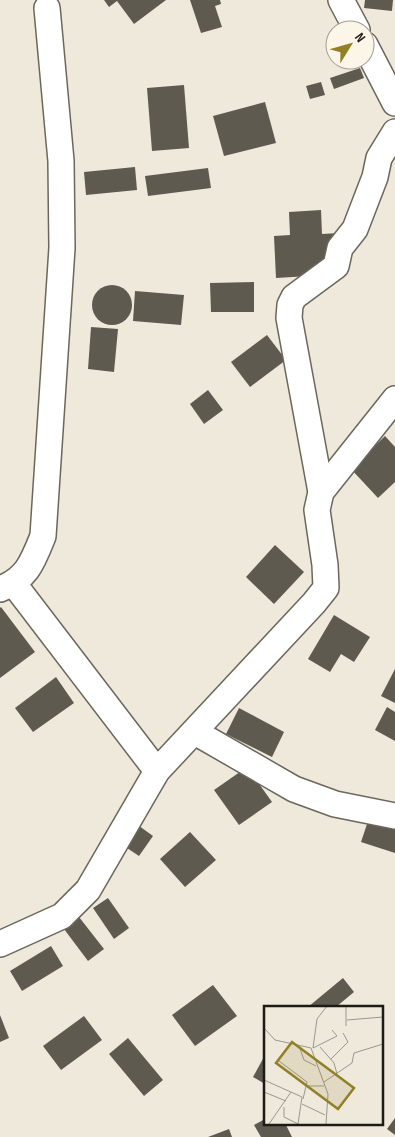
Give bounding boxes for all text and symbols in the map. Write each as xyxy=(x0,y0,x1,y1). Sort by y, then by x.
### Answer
north arrow xyxy=(325,20,375,70)
text: N xyxy=(351,29,369,46)
inset map xyxy=(264,1006,382,1124)

